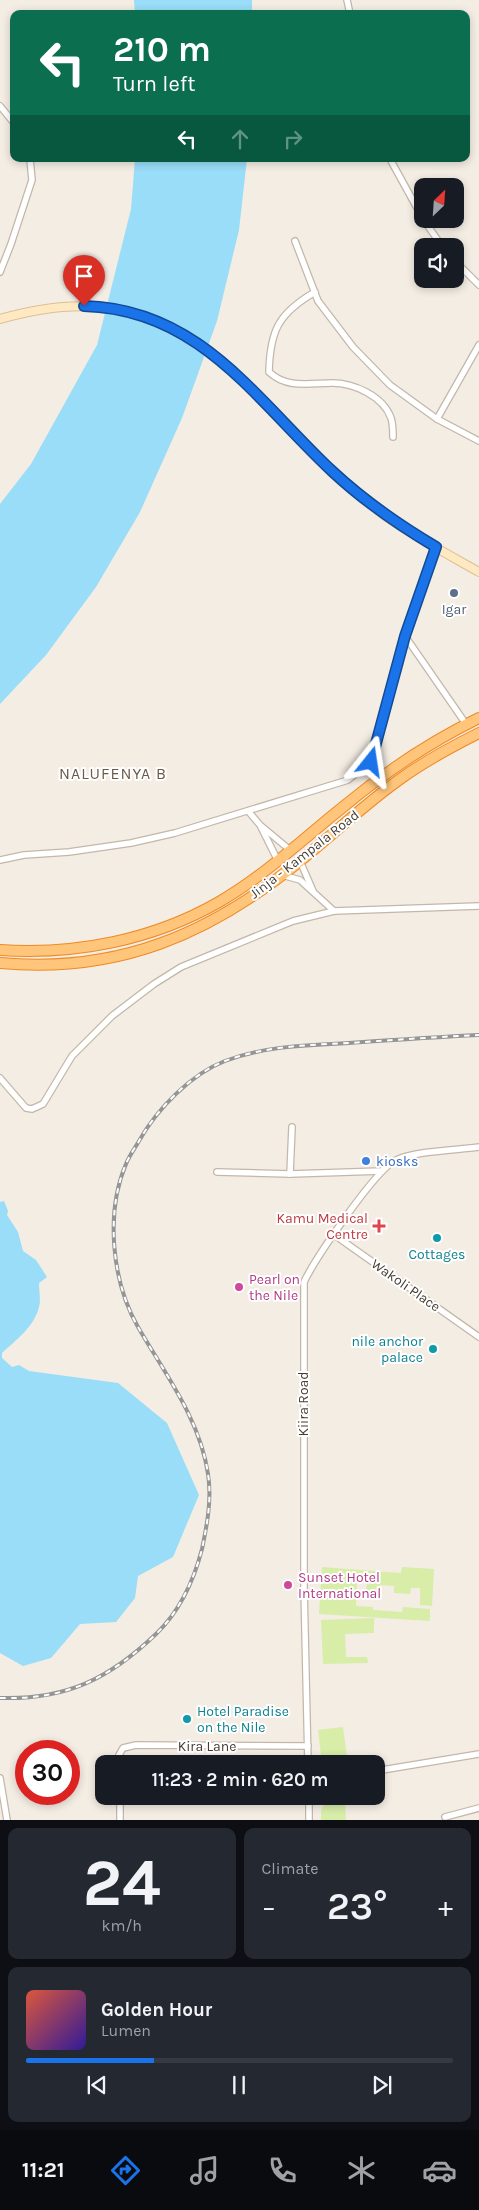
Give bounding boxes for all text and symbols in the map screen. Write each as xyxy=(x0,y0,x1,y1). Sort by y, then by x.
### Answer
text: 210 m xyxy=(113,29,211,70)
icon: left xyxy=(30,30,95,95)
text: Turn left xyxy=(113,71,196,97)
icon: left xyxy=(173,125,201,153)
icon: ahead xyxy=(226,125,254,153)
icon: right xyxy=(279,125,307,153)
north arrow xyxy=(414,178,464,228)
map controls xyxy=(414,178,464,288)
button: sound xyxy=(414,238,464,288)
pin xyxy=(63,255,105,306)
icon: arrive xyxy=(70,262,98,290)
marker: Igar xyxy=(448,587,460,599)
place label: Igar xyxy=(442,601,467,618)
position arrow xyxy=(344,735,396,787)
district label: NALUFENYA B xyxy=(59,764,167,783)
street label: Jinja - Kampala Road xyxy=(246,806,362,902)
place label: kiosks xyxy=(376,1153,418,1170)
marker: kiosks xyxy=(360,1155,372,1167)
place label: Kamu Medical Centre xyxy=(277,1210,368,1243)
marker: Kamu Medical Centre xyxy=(372,1219,386,1233)
marker: Cottages xyxy=(431,1232,443,1244)
place label: Cottages xyxy=(409,1246,465,1263)
street label: Wakoli Place xyxy=(368,1255,444,1315)
place label: Pearl on the Nile xyxy=(249,1271,300,1304)
marker: Pearl on the Nile xyxy=(233,1281,245,1293)
place label: nile anchor palace xyxy=(351,1333,424,1366)
marker: nile anchor palace xyxy=(427,1343,439,1355)
street label: Kiira Road xyxy=(295,1371,312,1437)
place label: Sunset Hotel International xyxy=(298,1569,381,1602)
marker: Sunset Hotel International xyxy=(282,1579,294,1591)
place label: Hotel Paradise on the Nile xyxy=(197,1703,289,1736)
marker: Hotel Paradise on the Nile xyxy=(181,1713,193,1725)
street label: Kira Lane xyxy=(178,1738,236,1755)
speed limit sign: 30 xyxy=(15,1740,80,1805)
text: 11:23 · 2 min · 620 m xyxy=(151,1769,329,1791)
text: 24 xyxy=(83,1845,161,1921)
text: Climate xyxy=(262,1859,319,1878)
text: 23° xyxy=(327,1884,387,1929)
text: − xyxy=(262,1890,276,1923)
text: + xyxy=(438,1890,453,1923)
text: km/h xyxy=(101,1916,142,1935)
text: Golden Hour xyxy=(101,1999,212,2021)
text: Lumen xyxy=(101,2021,151,2040)
icon: previous xyxy=(83,2071,111,2099)
icon: pause xyxy=(225,2071,253,2099)
icon: next xyxy=(368,2071,396,2099)
icon: directions xyxy=(108,2153,143,2188)
icon: music xyxy=(187,2153,222,2188)
icon: phone xyxy=(265,2153,300,2188)
icon: climate xyxy=(344,2153,379,2188)
icon: car xyxy=(422,2153,457,2188)
text: 11:21 xyxy=(22,2157,65,2183)

